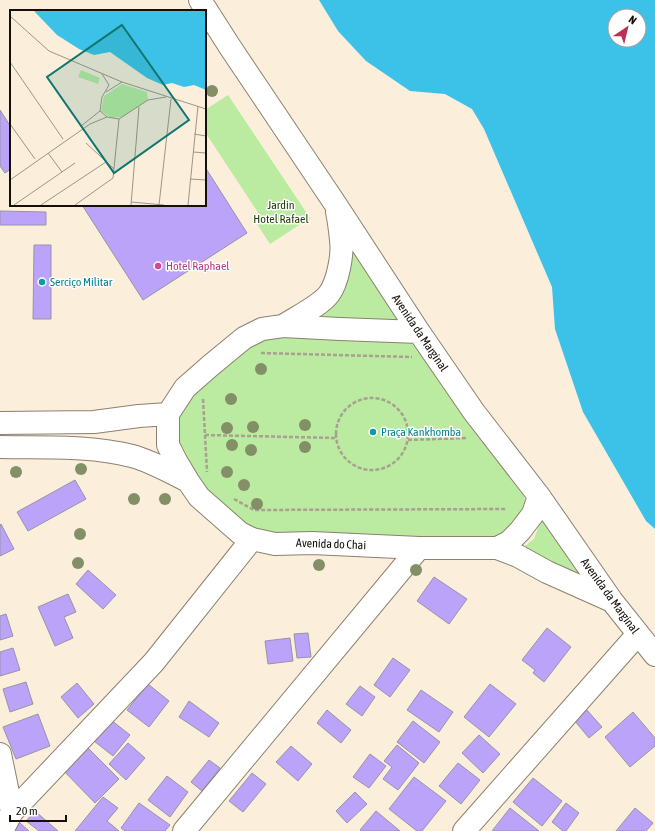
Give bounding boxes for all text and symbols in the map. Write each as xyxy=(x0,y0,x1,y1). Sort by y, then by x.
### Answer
north arrow xyxy=(607,8,647,48)
inset map xyxy=(10,10,206,206)
text: N xyxy=(627,13,639,27)
park label: Jardin Hotel Rafael xyxy=(253,198,309,226)
place label: Hotel Raphael xyxy=(166,259,230,273)
marker: Hotel Raphael xyxy=(153,261,163,271)
place label: Serciço Militar xyxy=(50,275,113,289)
marker: Serciço Militar xyxy=(37,277,47,287)
street label: Avenida da Marginal xyxy=(389,292,451,375)
place label: Praça Kankhomba xyxy=(381,425,461,439)
marker: Praça Kankhomba xyxy=(368,427,378,437)
street label: Avenida do Chai xyxy=(296,536,366,552)
street label: Avenida da Marginal xyxy=(578,556,643,637)
scale bar xyxy=(10,797,66,823)
text: 20 m xyxy=(16,804,38,818)

